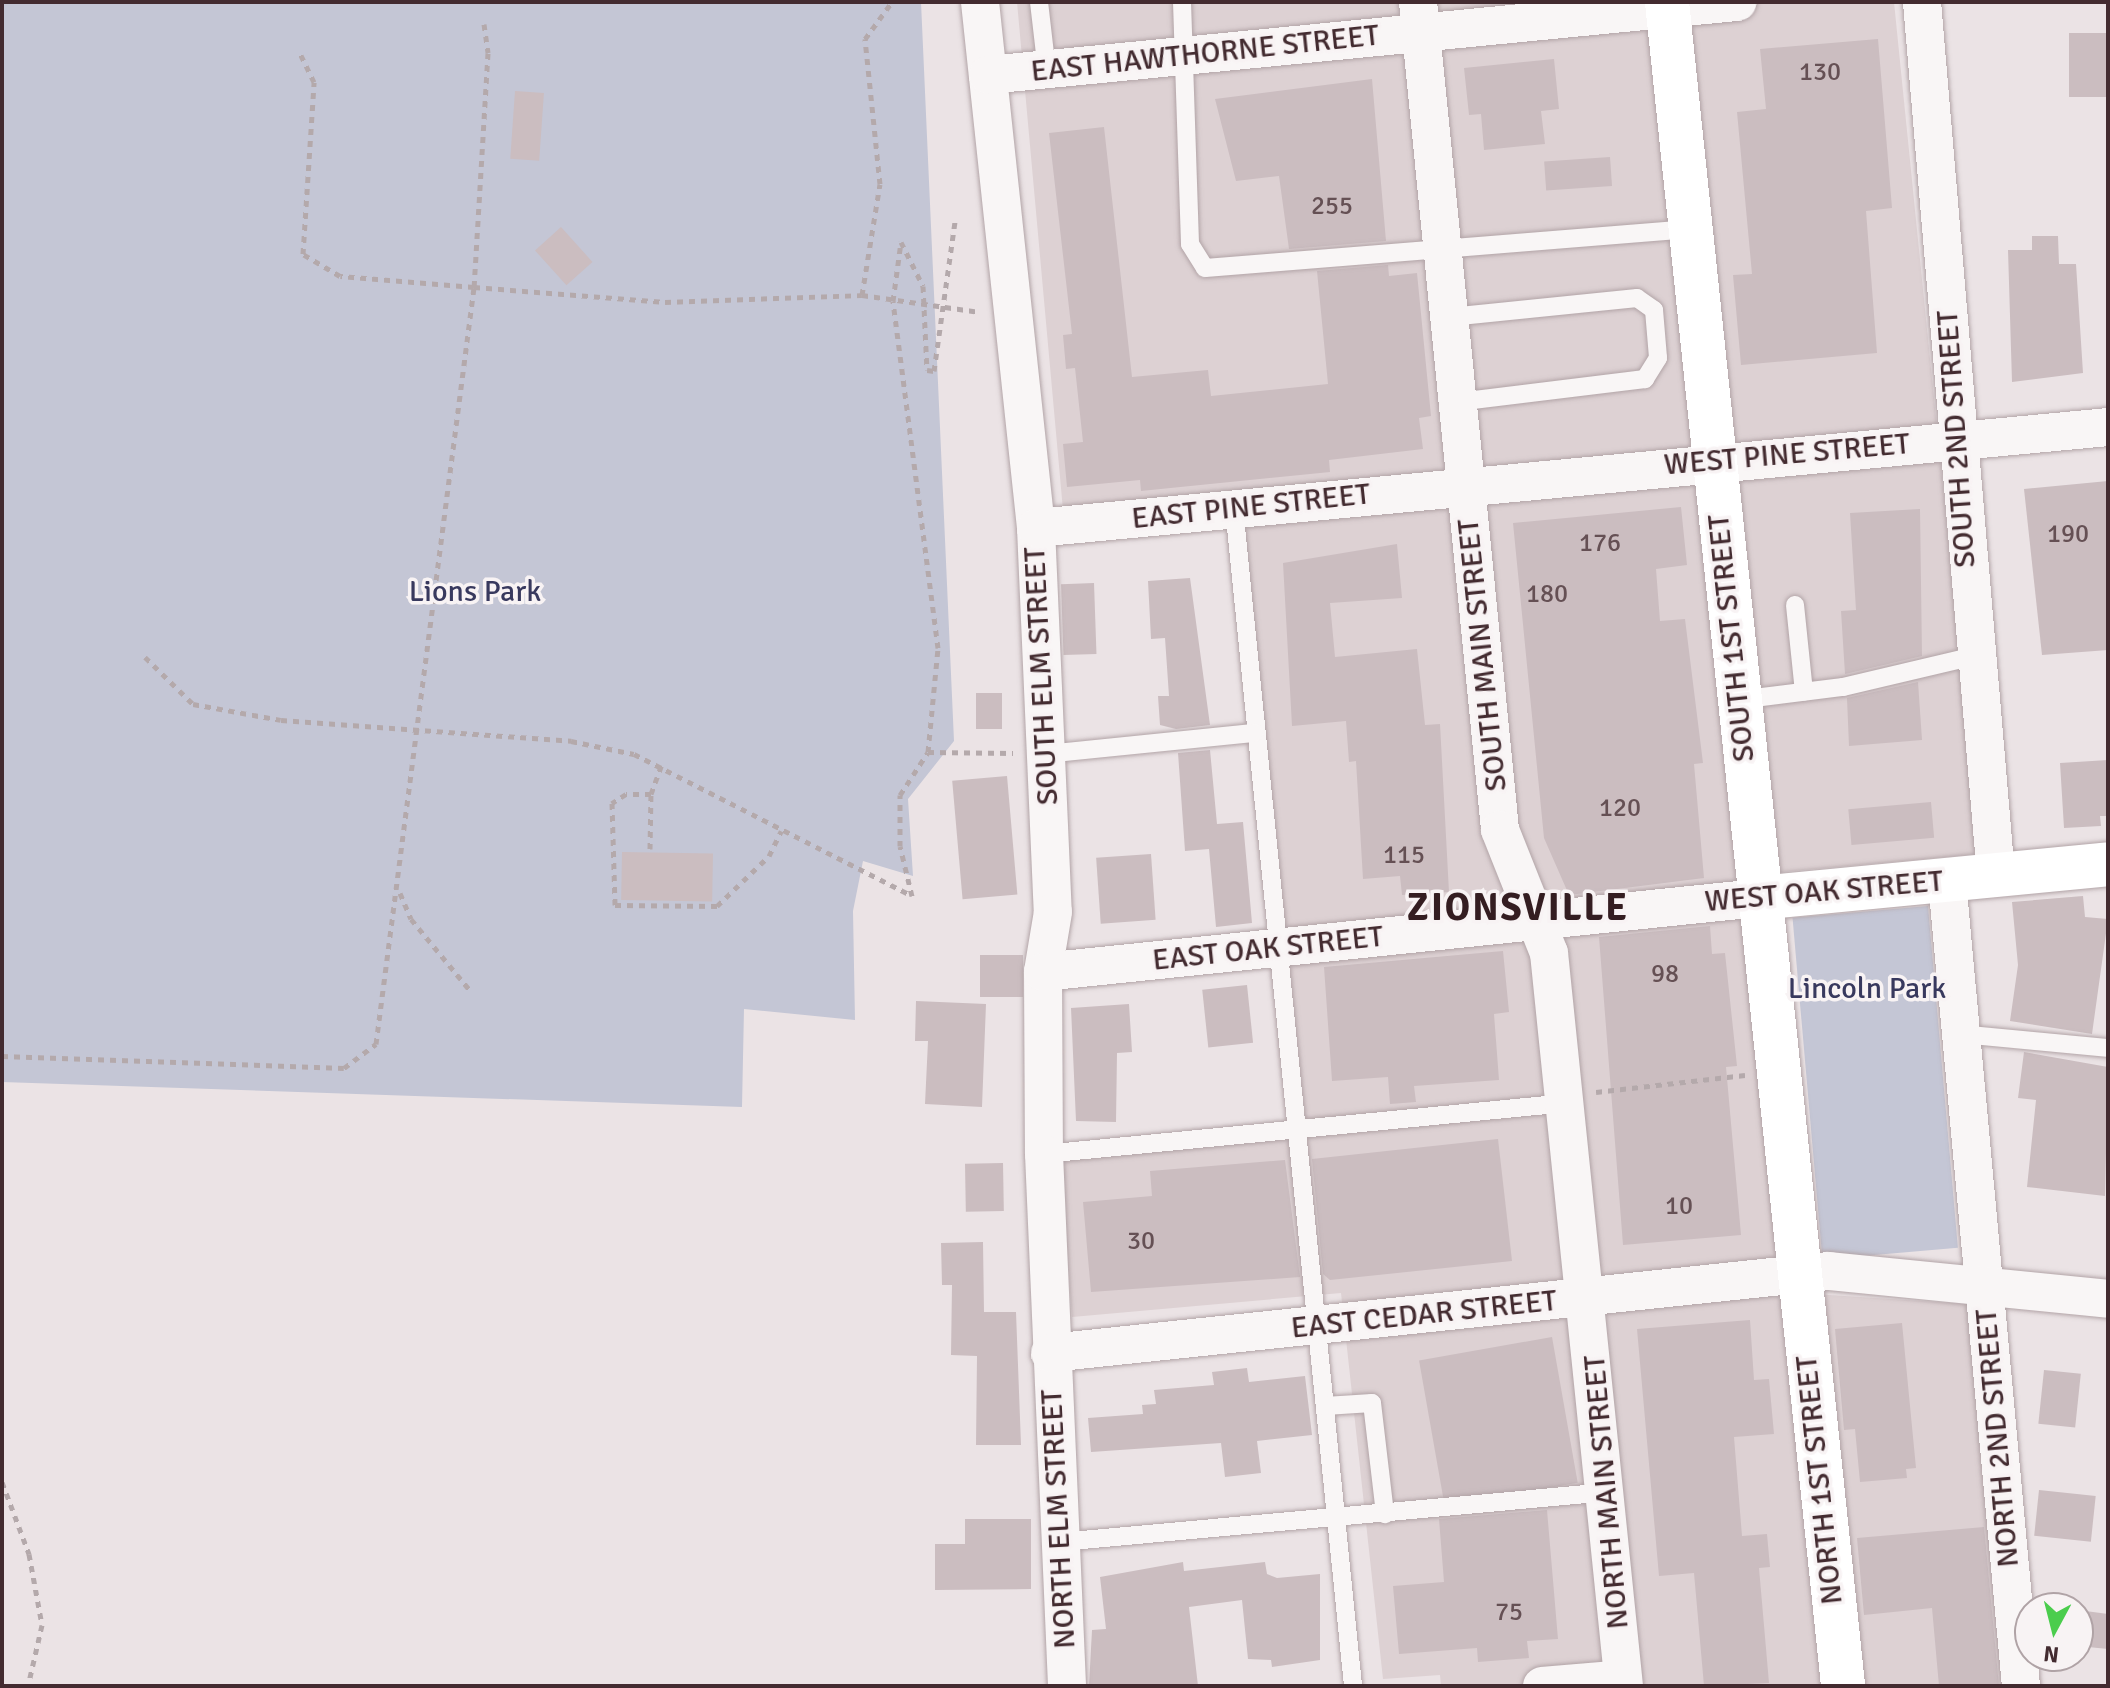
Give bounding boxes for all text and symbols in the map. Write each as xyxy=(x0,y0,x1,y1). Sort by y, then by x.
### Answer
street label: EAST HAWTHORNE STREET xyxy=(1029,18,1381,90)
house number: 130 xyxy=(1799,57,1841,89)
house number: 255 xyxy=(1311,191,1353,223)
street label: SOUTH 2ND STREET xyxy=(1930,309,1984,569)
street label: WEST PINE STREET xyxy=(1662,426,1912,484)
street label: EAST PINE STREET xyxy=(1130,477,1372,537)
street label: SOUTH 1ST STREET xyxy=(1701,512,1763,764)
street label: SOUTH MAIN STREET xyxy=(1451,517,1515,793)
house number: 190 xyxy=(2047,519,2089,551)
house number: 176 xyxy=(1579,528,1621,560)
street label: SOUTH ELM STREET xyxy=(1017,546,1067,806)
park label: Lions Park xyxy=(409,574,541,610)
house number: 180 xyxy=(1526,579,1568,611)
house number: 120 xyxy=(1599,793,1641,825)
house number: 115 xyxy=(1383,840,1425,872)
street label: WEST OAK STREET xyxy=(1703,864,1945,920)
district label: ZIONSVILLE xyxy=(1407,885,1629,931)
street label: EAST OAK STREET xyxy=(1151,919,1385,979)
house number: 98 xyxy=(1651,959,1679,991)
park label: Lincoln Park xyxy=(1788,971,1946,1007)
house number: 10 xyxy=(1665,1191,1693,1223)
house number: 30 xyxy=(1127,1226,1155,1258)
street label: EAST CEDAR STREET xyxy=(1289,1283,1559,1347)
street label: NORTH 2ND STREET xyxy=(1969,1307,2027,1569)
street label: NORTH MAIN STREET xyxy=(1577,1353,1637,1631)
street label: NORTH 1ST STREET xyxy=(1789,1354,1851,1606)
street label: NORTH ELM STREET xyxy=(1034,1388,1084,1650)
north arrow xyxy=(2014,1592,2094,1672)
house number: 75 xyxy=(1495,1597,1523,1629)
text: N xyxy=(2042,1640,2061,1669)

